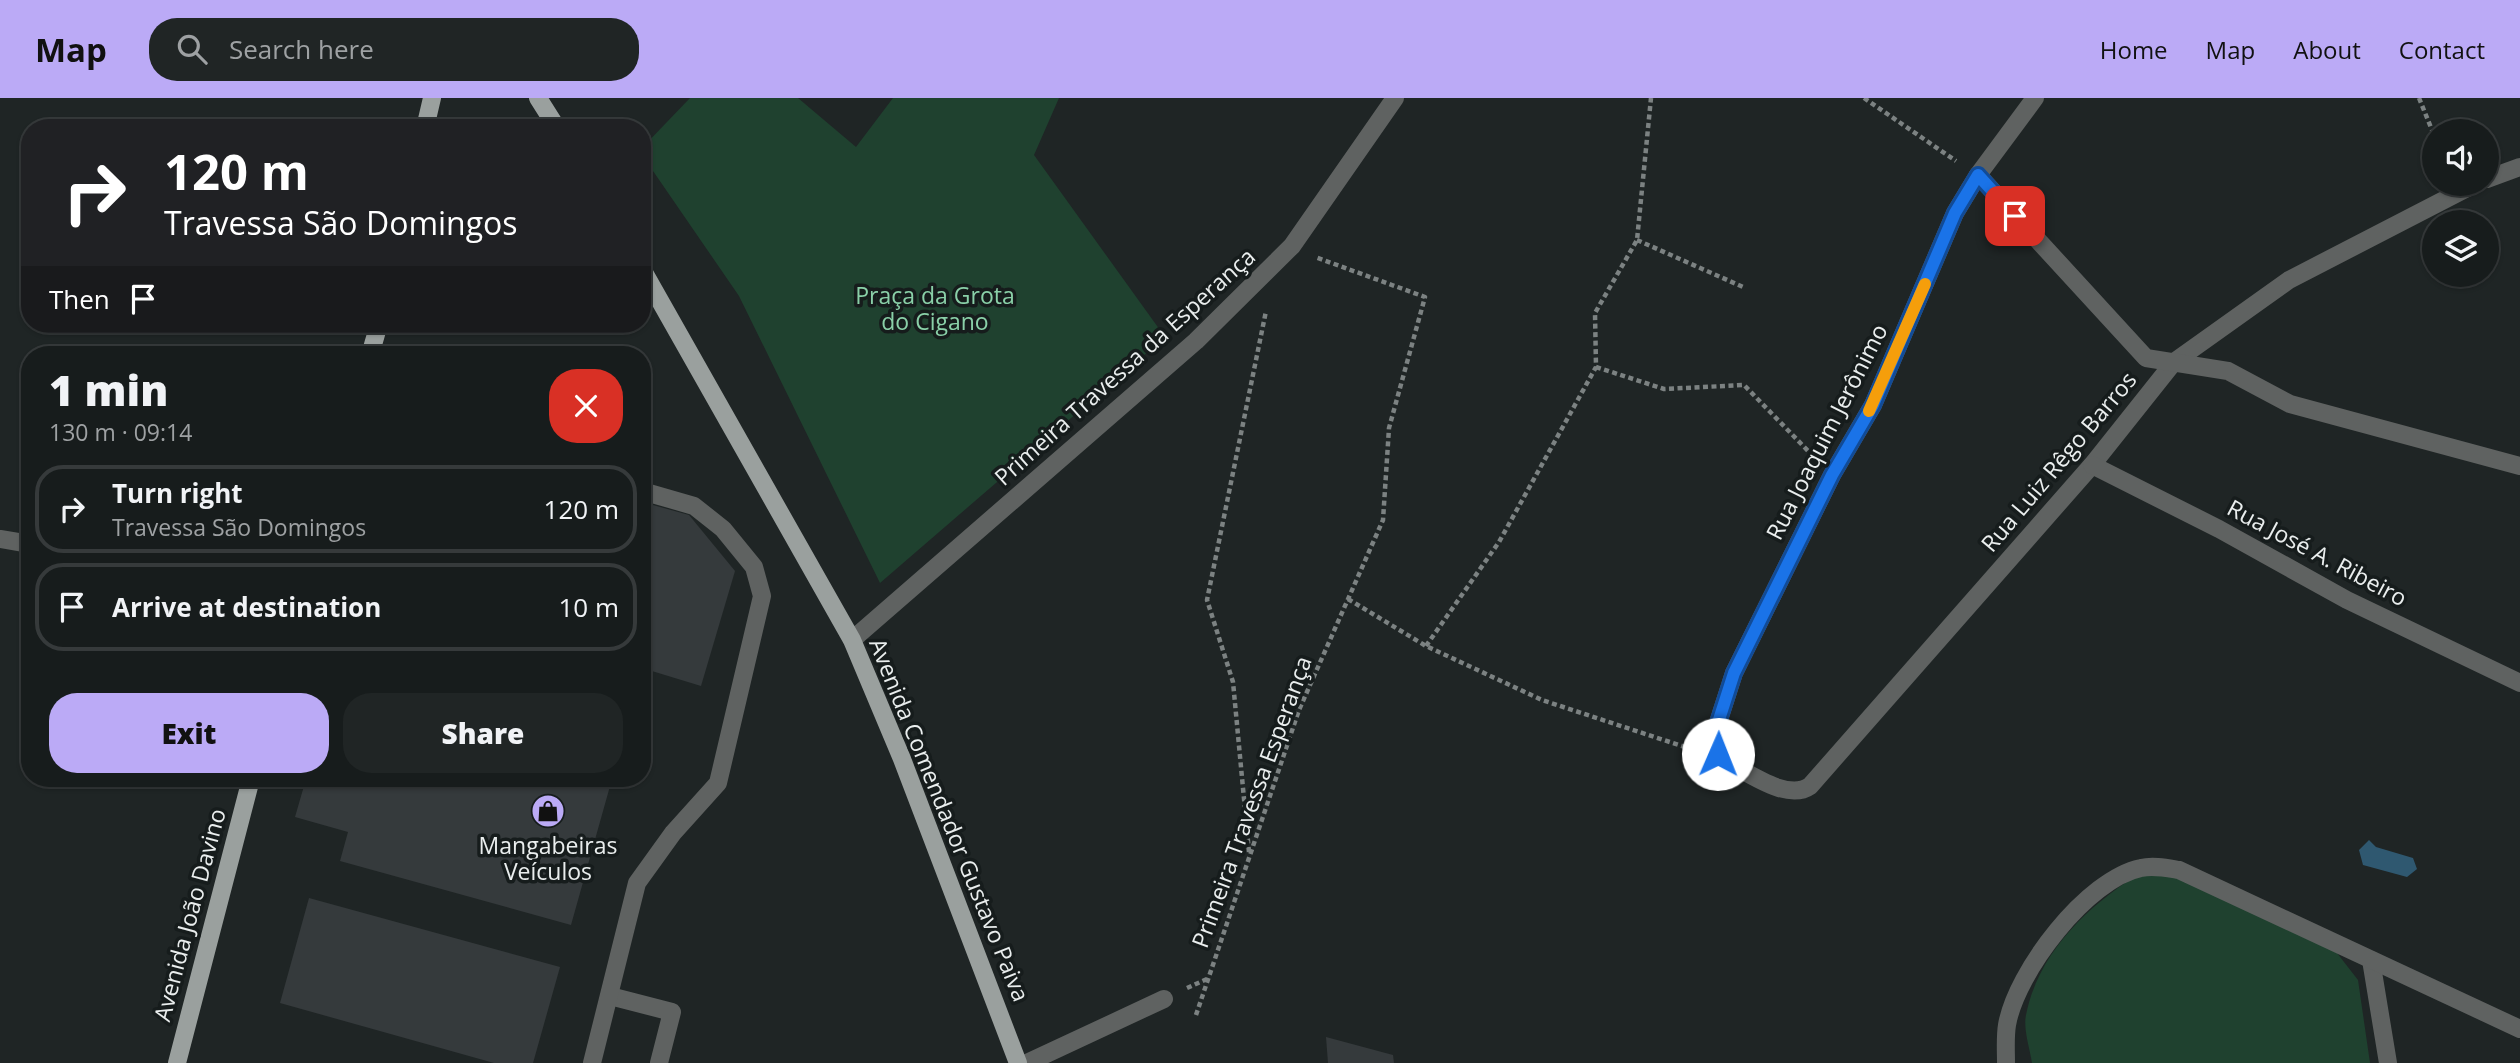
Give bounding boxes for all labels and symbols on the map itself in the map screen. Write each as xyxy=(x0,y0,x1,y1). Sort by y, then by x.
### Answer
pin xyxy=(1985,186,2045,246)
street label: Primeira Travessa da Esperança xyxy=(987,240,1262,492)
park label: Praça da Grota do Cigano xyxy=(855,279,1015,337)
street label: Rua Joaquim Jerônimo xyxy=(1758,318,1894,545)
street label: Rua Luiz Rêgo Barros xyxy=(1973,364,2143,558)
street label: Rua José A. Ribeiro xyxy=(2222,491,2413,613)
street label: Avenida Comendador Gustavo Paiva xyxy=(862,633,1038,1006)
street label: Primeira Travessa Esperança xyxy=(1183,651,1319,952)
position arrow xyxy=(1681,717,1755,791)
shop icon: Mangabeiras Veículos xyxy=(529,792,567,830)
street label: Avenida João Davino xyxy=(145,805,233,1025)
place label: Mangabeiras Veículos xyxy=(479,829,617,887)

